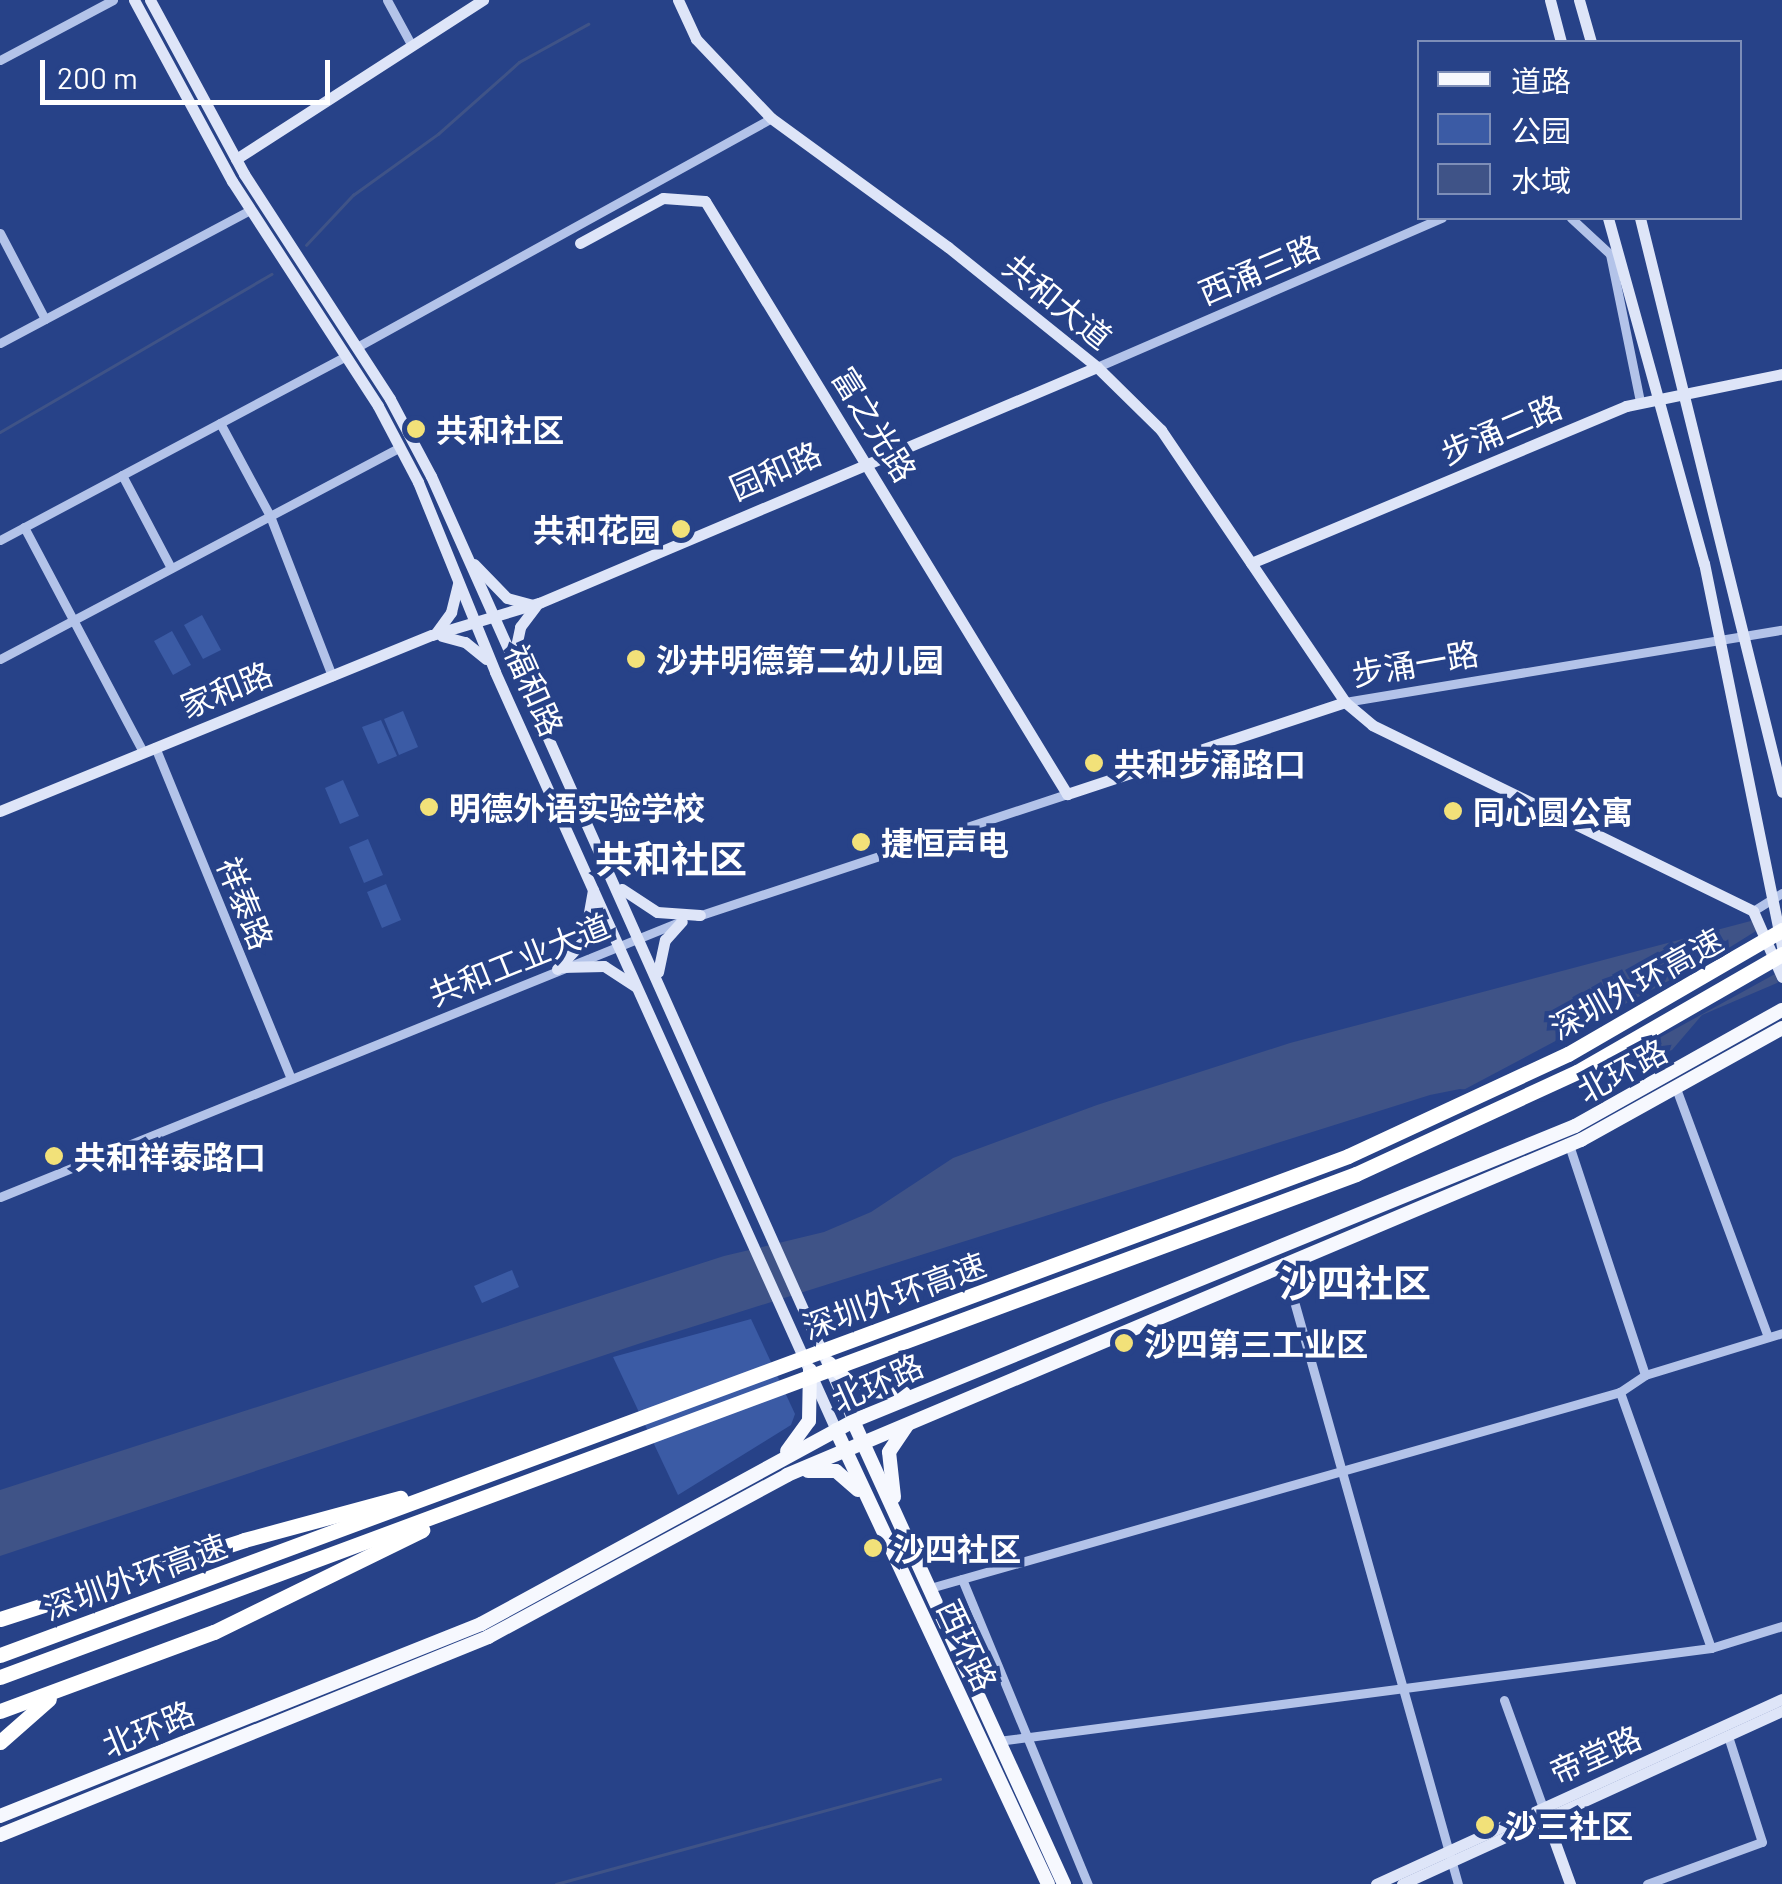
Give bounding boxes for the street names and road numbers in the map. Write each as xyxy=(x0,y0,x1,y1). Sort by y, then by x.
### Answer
street label: 西涌三路 xyxy=(1193,226,1325,312)
street label: 共和大道 xyxy=(996,246,1120,356)
street label: 富之光路 xyxy=(825,360,925,488)
street label: 步涌二路 xyxy=(1435,386,1567,472)
street label: 园和路 xyxy=(723,433,827,507)
street label: 步涌一路 xyxy=(1349,633,1481,693)
street label: 福和路 xyxy=(498,638,572,742)
street label: 家和路 xyxy=(174,653,278,725)
street label: 祥泰路 xyxy=(210,851,282,955)
street label: 共和工业大道 xyxy=(423,905,615,1013)
street label: 深圳外环高速 xyxy=(1543,920,1729,1046)
street label: 北环路 xyxy=(1571,1031,1673,1109)
street label: 深圳外环高速 xyxy=(797,1244,991,1346)
street label: 北环路 xyxy=(825,1345,929,1419)
street label: 深圳外环高速 xyxy=(38,1525,232,1627)
street label: 西环路 xyxy=(930,1593,1006,1697)
street label: 北环路 xyxy=(96,1692,200,1764)
street label: 帝堂路 xyxy=(1543,1717,1647,1791)

